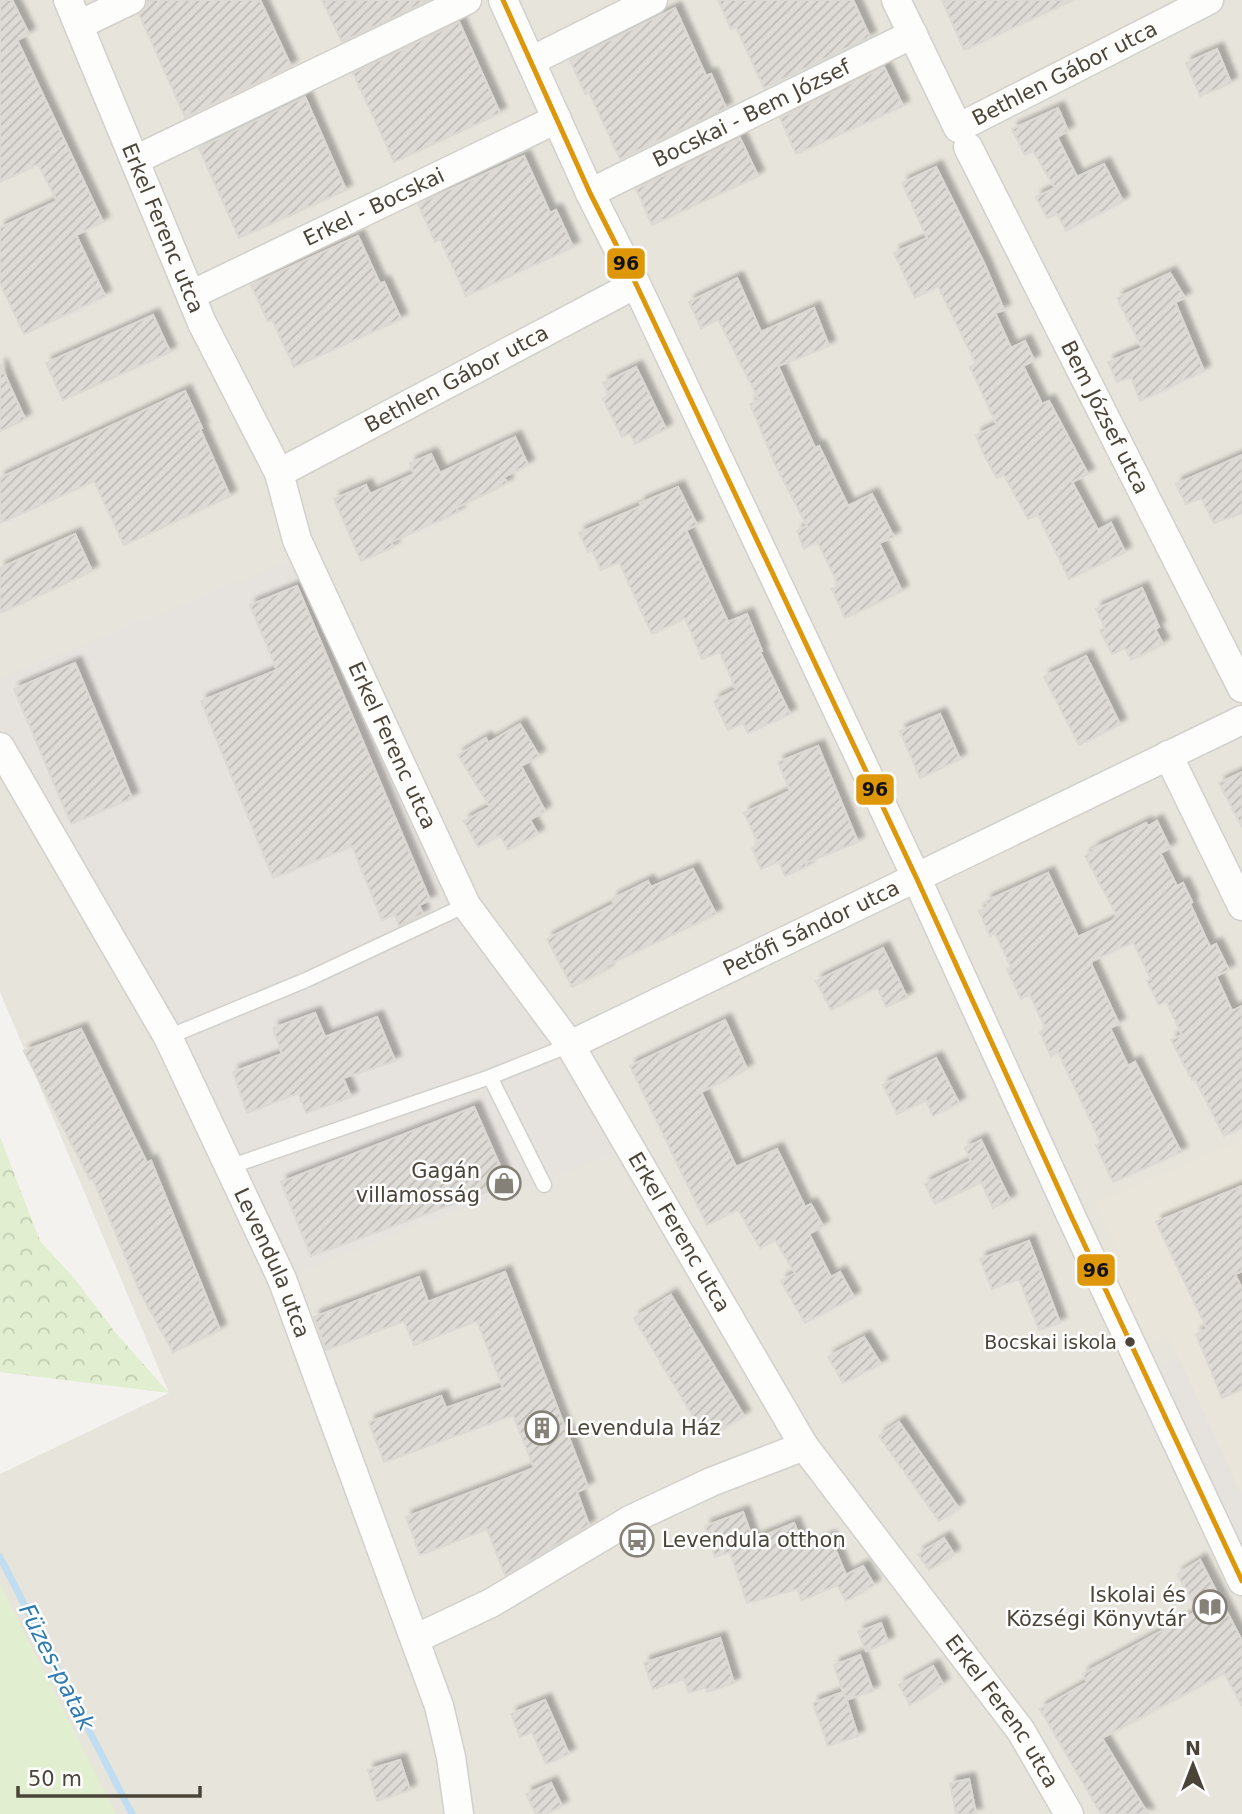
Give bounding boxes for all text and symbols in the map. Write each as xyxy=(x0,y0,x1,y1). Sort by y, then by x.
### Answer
street label: Bethlen Gábor utca xyxy=(968,16,1161,131)
street label: Bocskai - Bem József xyxy=(649,55,855,172)
street label: Erkel Ferenc utca xyxy=(117,140,208,316)
street label: Erkel - Bocskai xyxy=(300,163,448,251)
line badge: 96 xyxy=(606,247,646,280)
text: 96 xyxy=(613,252,639,274)
street label: Bethlen Gábor utca xyxy=(361,321,553,437)
street label: Bem József utca xyxy=(1056,337,1154,498)
street label: Erkel Ferenc utca xyxy=(343,658,441,833)
line badge: 96 xyxy=(855,773,895,806)
text: 96 xyxy=(862,778,888,800)
street label: Petőfi Sándor utca xyxy=(719,876,903,981)
street label: Erkel Ferenc utca xyxy=(623,1148,735,1316)
place label: Gagán villamosság xyxy=(356,1159,480,1207)
shop icon: Gagán villamosság xyxy=(485,1164,523,1202)
street label: Levendula utca xyxy=(229,1184,315,1341)
line badge: 96 xyxy=(1076,1253,1116,1287)
text: 96 xyxy=(1083,1259,1109,1281)
place label: Bocskai iskola xyxy=(984,1331,1117,1353)
marker: Bocskai iskola xyxy=(1123,1335,1137,1349)
building icon: Levendula Ház xyxy=(523,1409,561,1447)
place label: Levendula Ház xyxy=(566,1416,721,1440)
bus stop icon: Levendula otthon xyxy=(618,1521,656,1559)
place label: Levendula otthon xyxy=(662,1528,846,1552)
place label: Iskolai és Községi Könyvtár xyxy=(1006,1583,1186,1631)
library icon: Iskolai és Községi Könyvtár xyxy=(1191,1588,1229,1626)
water label: Füzes-patak xyxy=(14,1599,101,1736)
street label: Erkel Ferenc utca xyxy=(940,1630,1063,1792)
north arrow xyxy=(1158,1730,1228,1800)
text: N xyxy=(1185,1737,1201,1759)
scale bar xyxy=(18,1755,200,1799)
text: 50 m xyxy=(28,1767,82,1791)

